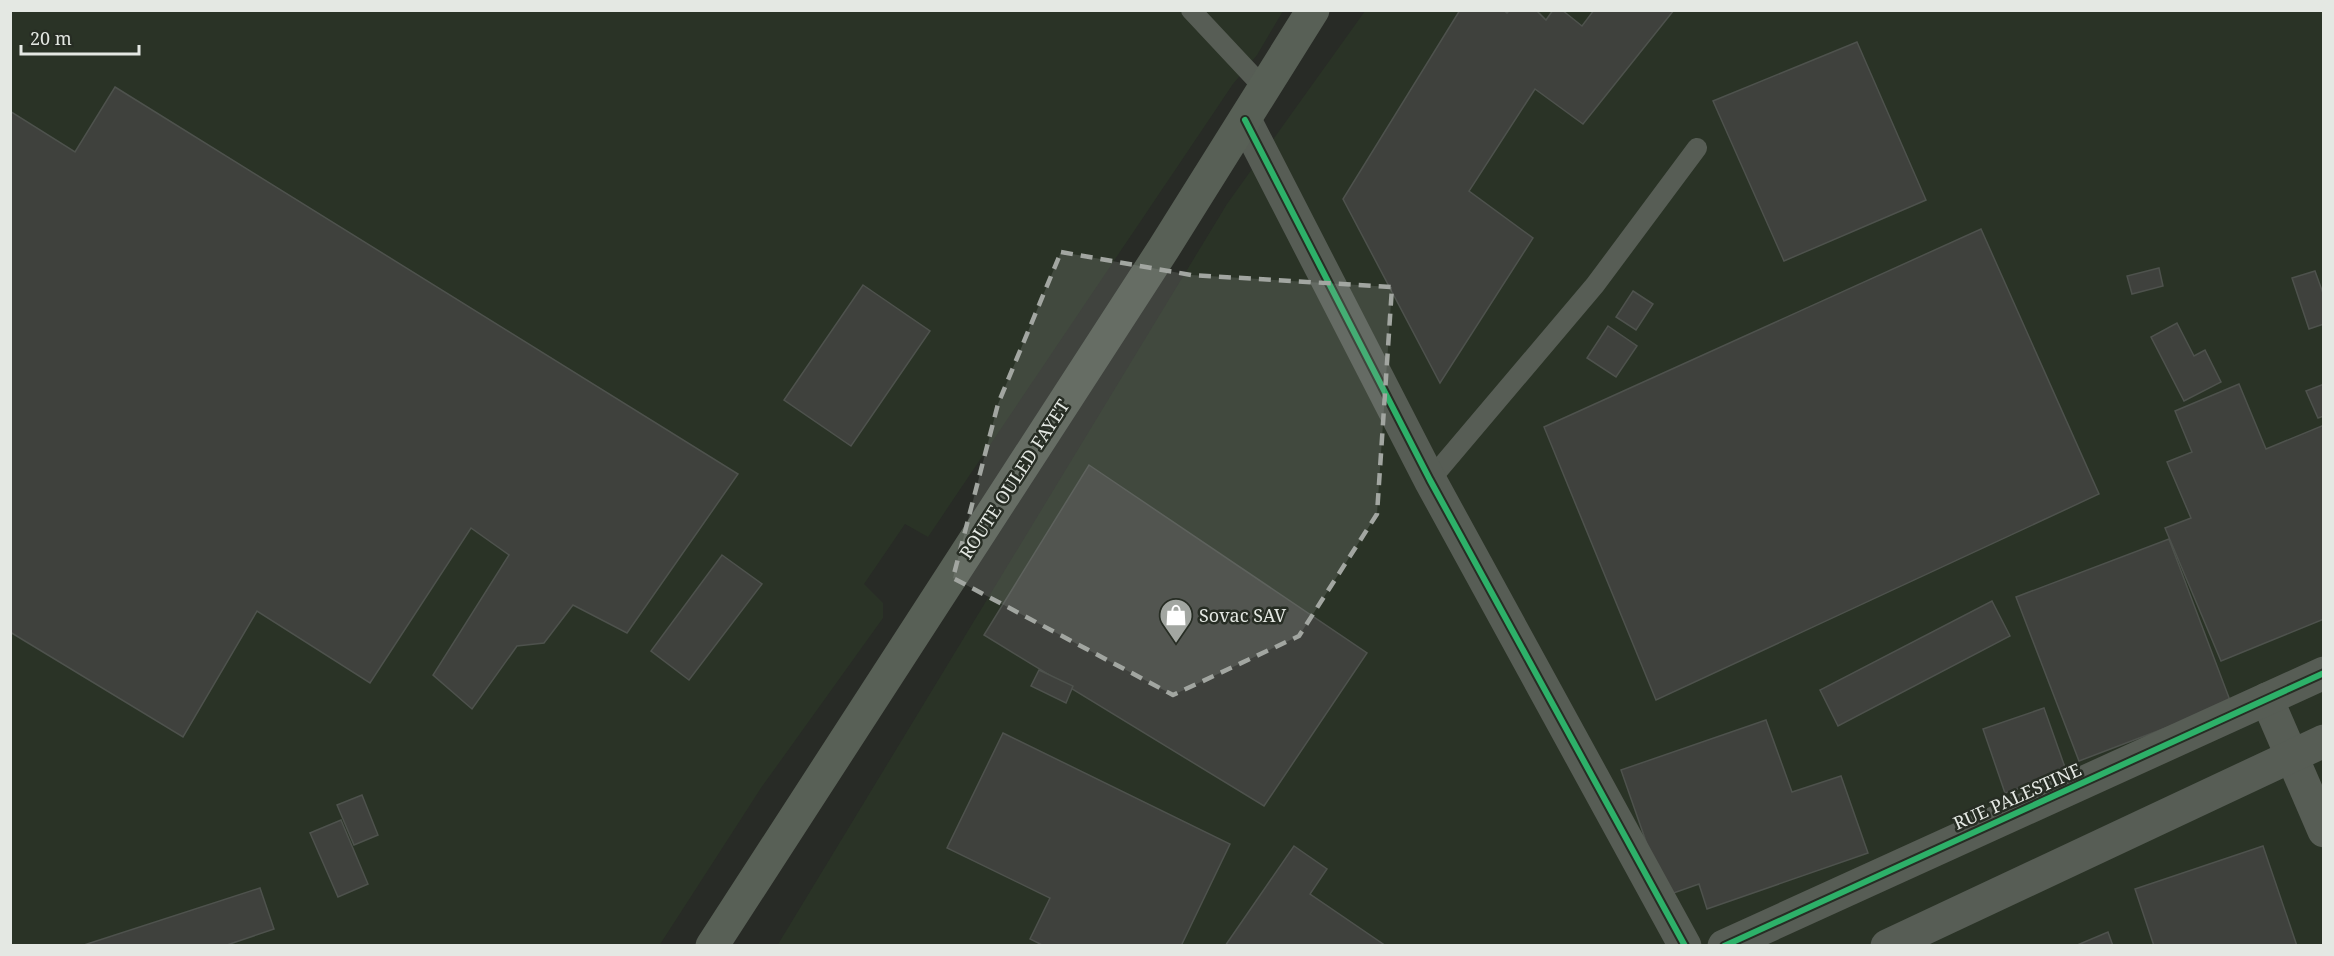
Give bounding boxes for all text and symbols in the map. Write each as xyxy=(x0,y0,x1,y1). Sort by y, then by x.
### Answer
scale bar xyxy=(21,18,140,56)
text: 20 m xyxy=(30,26,72,50)
street label: ROUTE OULED FAYET xyxy=(953,395,1075,563)
shop icon: Sovac SAV xyxy=(1158,597,1194,644)
place label: Sovac SAV xyxy=(1199,603,1287,627)
street label: RUE PALESTINE xyxy=(1949,757,2085,835)

